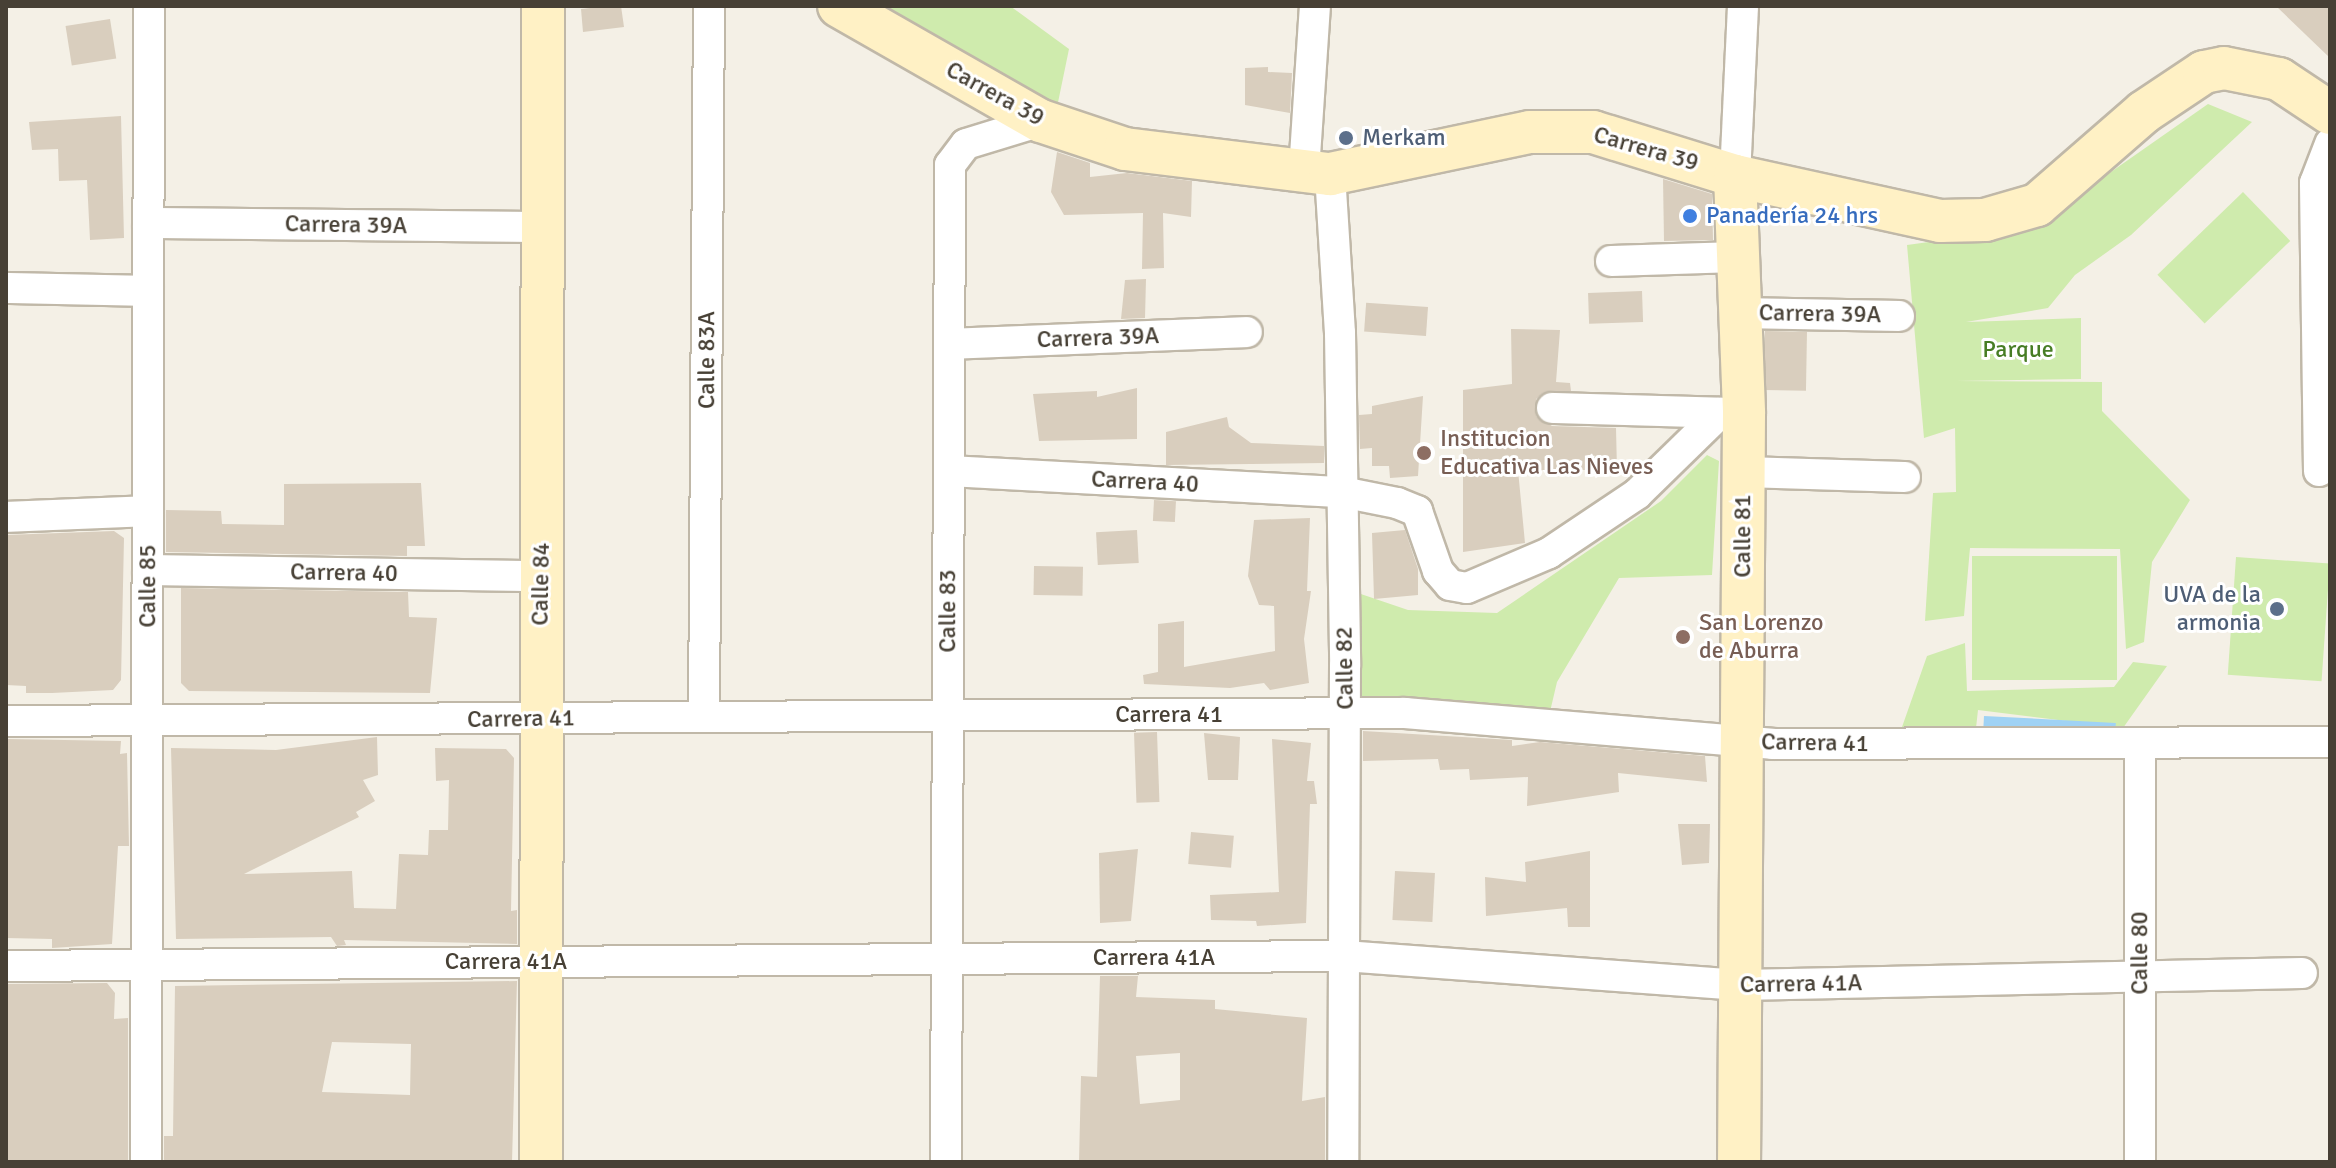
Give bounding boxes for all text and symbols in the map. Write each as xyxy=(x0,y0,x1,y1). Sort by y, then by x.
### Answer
street label: Carrera 39 xyxy=(941,55,1049,133)
street label: Carrera 39 xyxy=(1590,120,1702,178)
place label: Merkam xyxy=(1362,124,1446,152)
marker: Merkam xyxy=(1337,129,1355,147)
place label: Panadería 24 hrs xyxy=(1706,202,1878,230)
marker: Panadería 24 hrs xyxy=(1681,207,1699,225)
street label: Carrera 39A xyxy=(285,210,407,240)
street label: Carrera 39A xyxy=(1759,299,1881,329)
street label: Calle 83A xyxy=(693,311,721,409)
street label: Carrera 39A xyxy=(1036,321,1160,355)
park label: Parque xyxy=(1982,336,2054,364)
place label: Institucion Educativa Las Nieves xyxy=(1440,425,1653,481)
marker: Institucion Educativa Las Nieves xyxy=(1415,444,1433,462)
street label: Carrera 40 xyxy=(1090,465,1200,499)
street label: Calle 81 xyxy=(1729,494,1757,578)
street label: Calle 84 xyxy=(526,542,556,626)
street label: Calle 85 xyxy=(134,544,162,628)
street label: Carrera 40 xyxy=(290,558,398,588)
street label: Calle 83 xyxy=(934,569,962,653)
place label: UVA de la armonia xyxy=(2163,581,2261,637)
marker: UVA de la armonia xyxy=(2268,600,2286,618)
place label: San Lorenzo de Aburra xyxy=(1699,609,1824,665)
street label: Calle 82 xyxy=(1330,626,1360,710)
marker: San Lorenzo de Aburra xyxy=(1674,628,1692,646)
street label: Carrera 41 xyxy=(1115,701,1223,729)
street label: Carrera 41 xyxy=(467,704,575,734)
street label: Carrera 41 xyxy=(1761,728,1869,758)
street label: Calle 80 xyxy=(2126,911,2154,995)
street label: Carrera 41A xyxy=(1093,944,1215,972)
street label: Carrera 41A xyxy=(445,948,567,976)
street label: Carrera 41A xyxy=(1740,969,1862,999)

